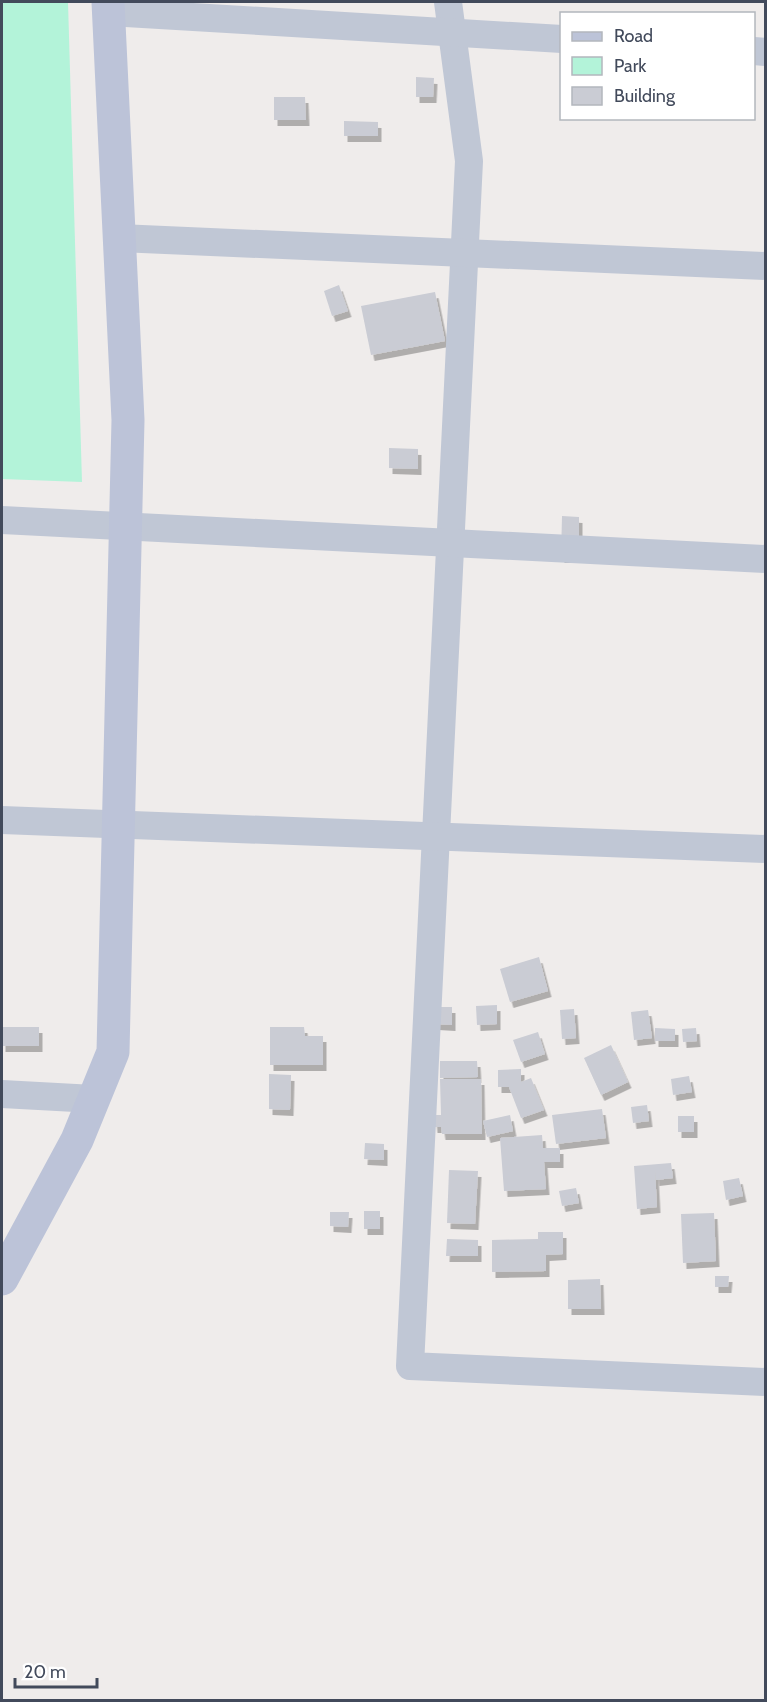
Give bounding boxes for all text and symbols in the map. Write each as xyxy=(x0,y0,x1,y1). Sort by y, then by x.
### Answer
legend xyxy=(560,12,755,120)
text: Road xyxy=(614,25,653,47)
text: Park xyxy=(614,55,647,77)
text: Building xyxy=(614,85,676,107)
scale bar xyxy=(15,1651,98,1689)
text: 20 m xyxy=(24,1661,66,1683)

